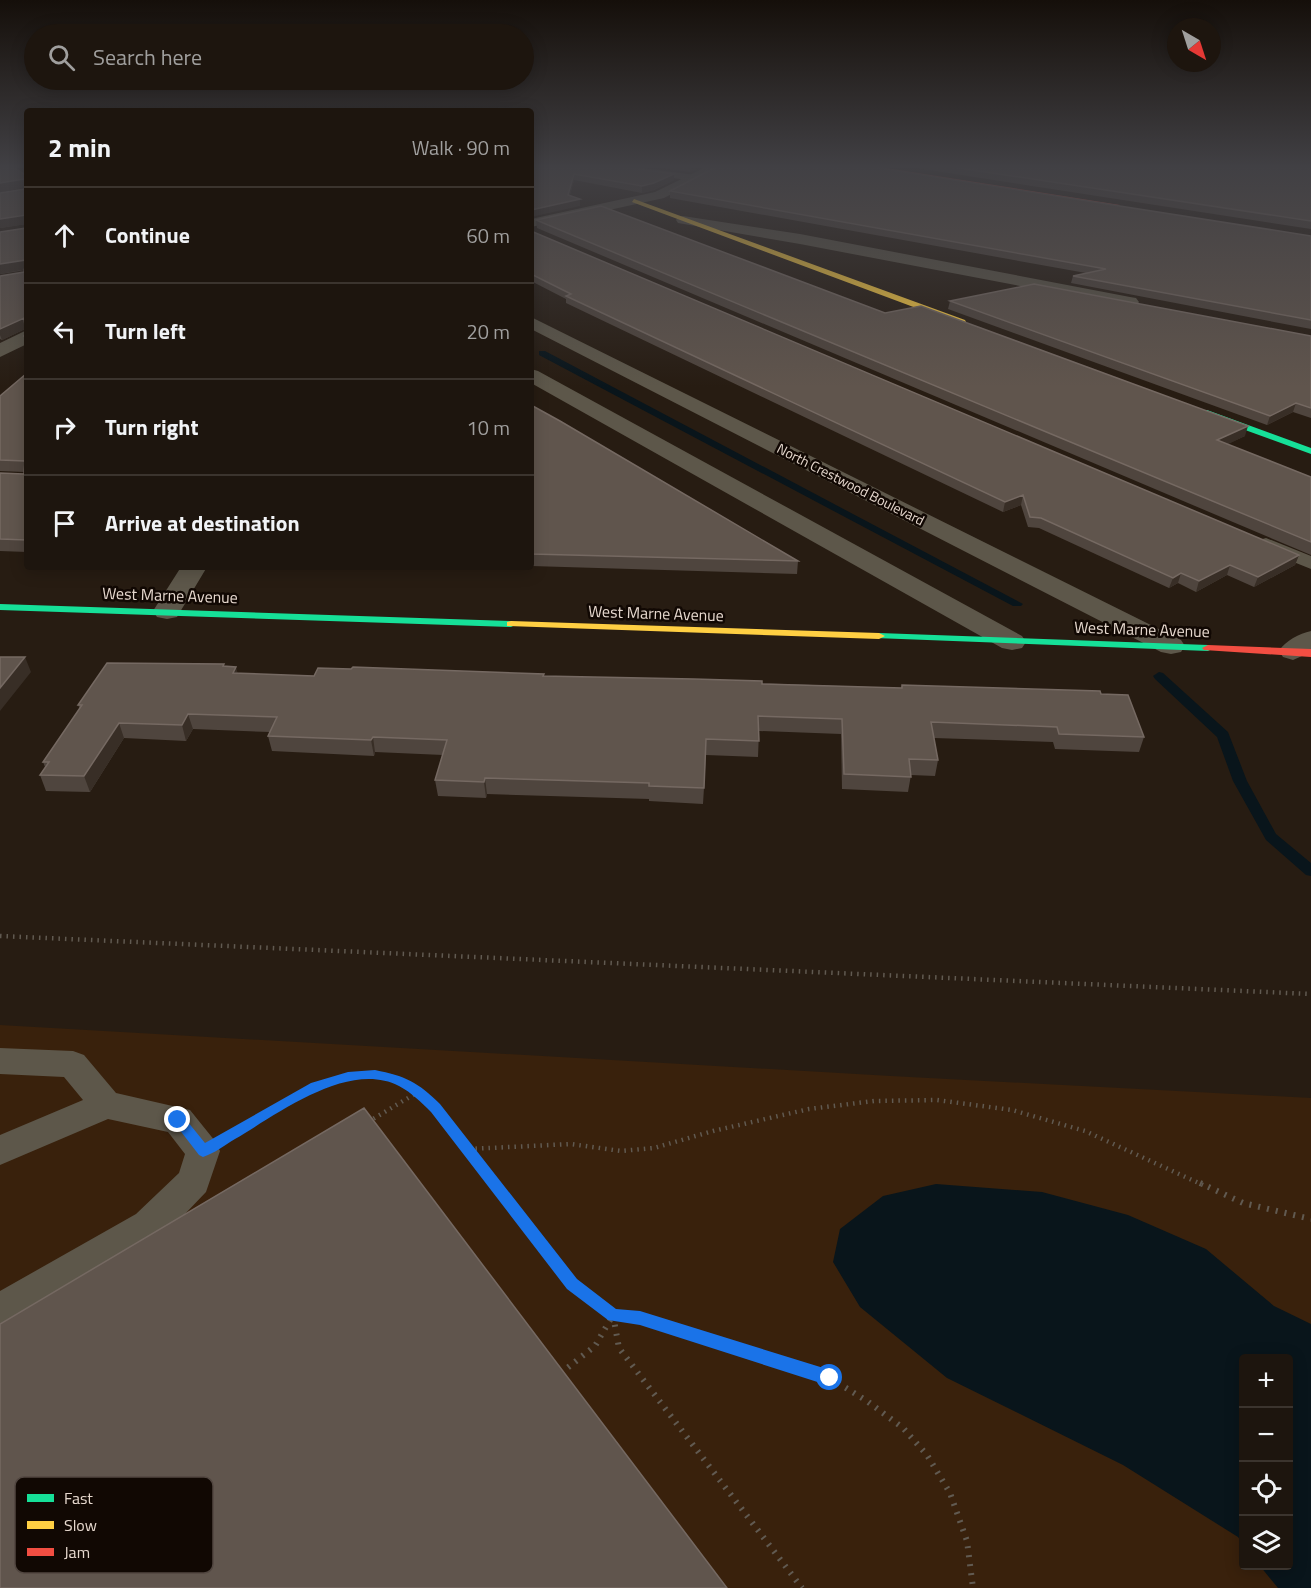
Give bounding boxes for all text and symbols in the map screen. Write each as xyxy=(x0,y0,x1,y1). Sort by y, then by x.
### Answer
north arrow xyxy=(1167,18,1221,72)
search box xyxy=(24,24,534,90)
text: Search here xyxy=(93,40,202,74)
icon: search xyxy=(45,41,78,74)
text: 2 min xyxy=(48,128,111,167)
text: Walk · 90 m xyxy=(412,132,510,163)
text: Continue xyxy=(105,218,190,252)
icon: ahead xyxy=(48,219,81,252)
text: 60 m xyxy=(466,220,510,251)
text: Turn left xyxy=(105,314,186,348)
icon: left xyxy=(48,315,81,348)
text: 20 m xyxy=(466,316,510,347)
text: Turn right xyxy=(105,410,199,444)
icon: right xyxy=(48,411,81,444)
text: 10 m xyxy=(466,412,510,443)
street label: North Crestwood Boulevard xyxy=(774,438,928,530)
text: Arrive at destination xyxy=(105,506,300,540)
icon: arrive xyxy=(48,507,81,540)
street label: West Marne Avenue xyxy=(102,581,238,609)
street label: West Marne Avenue xyxy=(588,599,724,627)
street label: West Marne Avenue xyxy=(1074,615,1210,643)
route end xyxy=(164,1106,190,1132)
map controls xyxy=(1239,1354,1293,1570)
button: + xyxy=(1239,1354,1293,1408)
route start xyxy=(816,1364,842,1390)
button: − xyxy=(1239,1408,1293,1462)
button: locate xyxy=(1239,1462,1293,1516)
legend xyxy=(15,1477,213,1573)
text: Fast xyxy=(64,1486,93,1510)
text: Slow xyxy=(64,1513,97,1537)
button: layers xyxy=(1239,1516,1293,1570)
text: Jam xyxy=(64,1540,90,1564)

